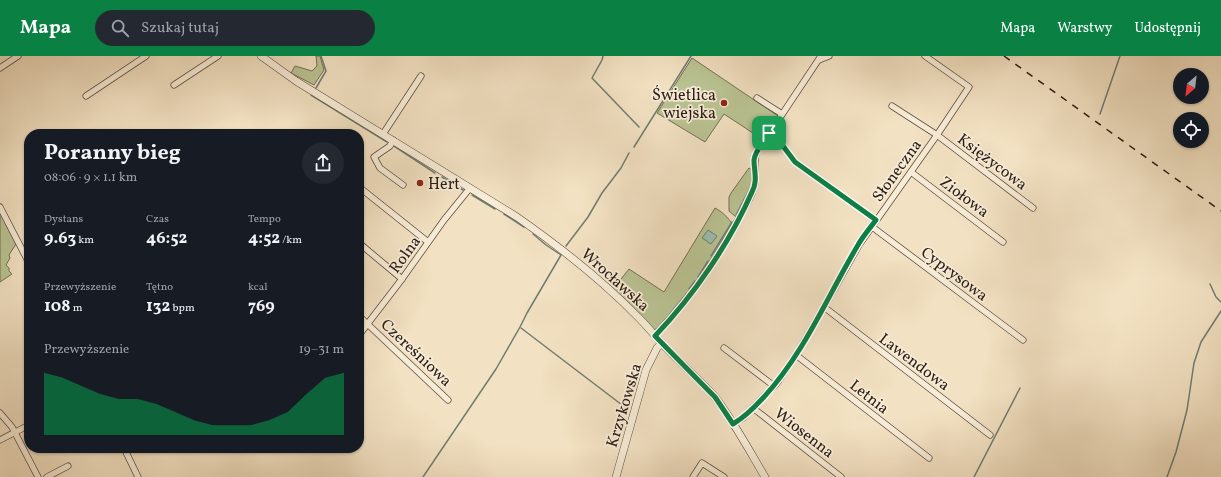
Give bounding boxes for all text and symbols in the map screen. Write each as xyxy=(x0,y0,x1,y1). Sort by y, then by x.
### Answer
search box xyxy=(95,10,375,46)
text: Mapa xyxy=(20,15,71,41)
icon: search xyxy=(109,17,131,39)
text: Szukaj tutaj xyxy=(141,18,219,39)
text: Mapa xyxy=(1000,19,1035,38)
text: Warstwy xyxy=(1057,19,1112,38)
text: Udostępnij xyxy=(1134,19,1201,38)
north arrow xyxy=(1173,68,1209,104)
map controls xyxy=(1173,68,1209,148)
place label: Świetlica wiejska xyxy=(652,85,716,125)
marker: Świetlica wiejska xyxy=(719,98,729,108)
button: locate xyxy=(1173,112,1209,148)
pin xyxy=(752,116,786,150)
icon: arrive xyxy=(758,122,780,144)
street label: Księżycowa xyxy=(952,129,1031,196)
street label: Słoneczna xyxy=(868,136,928,207)
text: Poranny bieg xyxy=(44,138,181,169)
button: share xyxy=(302,142,344,184)
text: 08:06 · 9 × 1.1 km xyxy=(44,169,137,187)
street label: Ziołowa xyxy=(935,172,993,223)
place label: Hert xyxy=(428,174,460,196)
marker: Hert xyxy=(415,178,425,188)
text: Dystans xyxy=(44,212,83,227)
text: Czas xyxy=(146,212,169,227)
text: Tempo xyxy=(248,212,281,227)
text: 9.63 xyxy=(44,227,76,250)
text: 46:52 xyxy=(146,227,187,250)
text: 4:52 xyxy=(248,227,280,250)
street label: Rolna xyxy=(385,232,427,278)
text: km xyxy=(76,233,94,248)
text: /km xyxy=(280,233,302,248)
street label: Cyprysowa xyxy=(916,242,992,307)
street label: Wrocławska xyxy=(576,244,654,317)
text: Przewyższenie xyxy=(44,280,116,295)
text: Tętno xyxy=(146,280,173,295)
text: kcal xyxy=(248,280,268,295)
text: 108 xyxy=(44,295,71,318)
text: 132 xyxy=(146,295,170,318)
text: 769 xyxy=(248,295,275,318)
text: m xyxy=(71,301,83,316)
text: bpm xyxy=(170,301,195,316)
street label: Czereśniowa xyxy=(375,315,456,392)
street label: Lawendowa xyxy=(874,329,954,397)
text: Przewyższenie xyxy=(44,341,129,359)
text: 19–31 m xyxy=(299,341,344,359)
street label: Krzykowska xyxy=(602,361,648,450)
street label: Letnia xyxy=(844,375,893,420)
street label: Wiosenna xyxy=(769,403,838,464)

